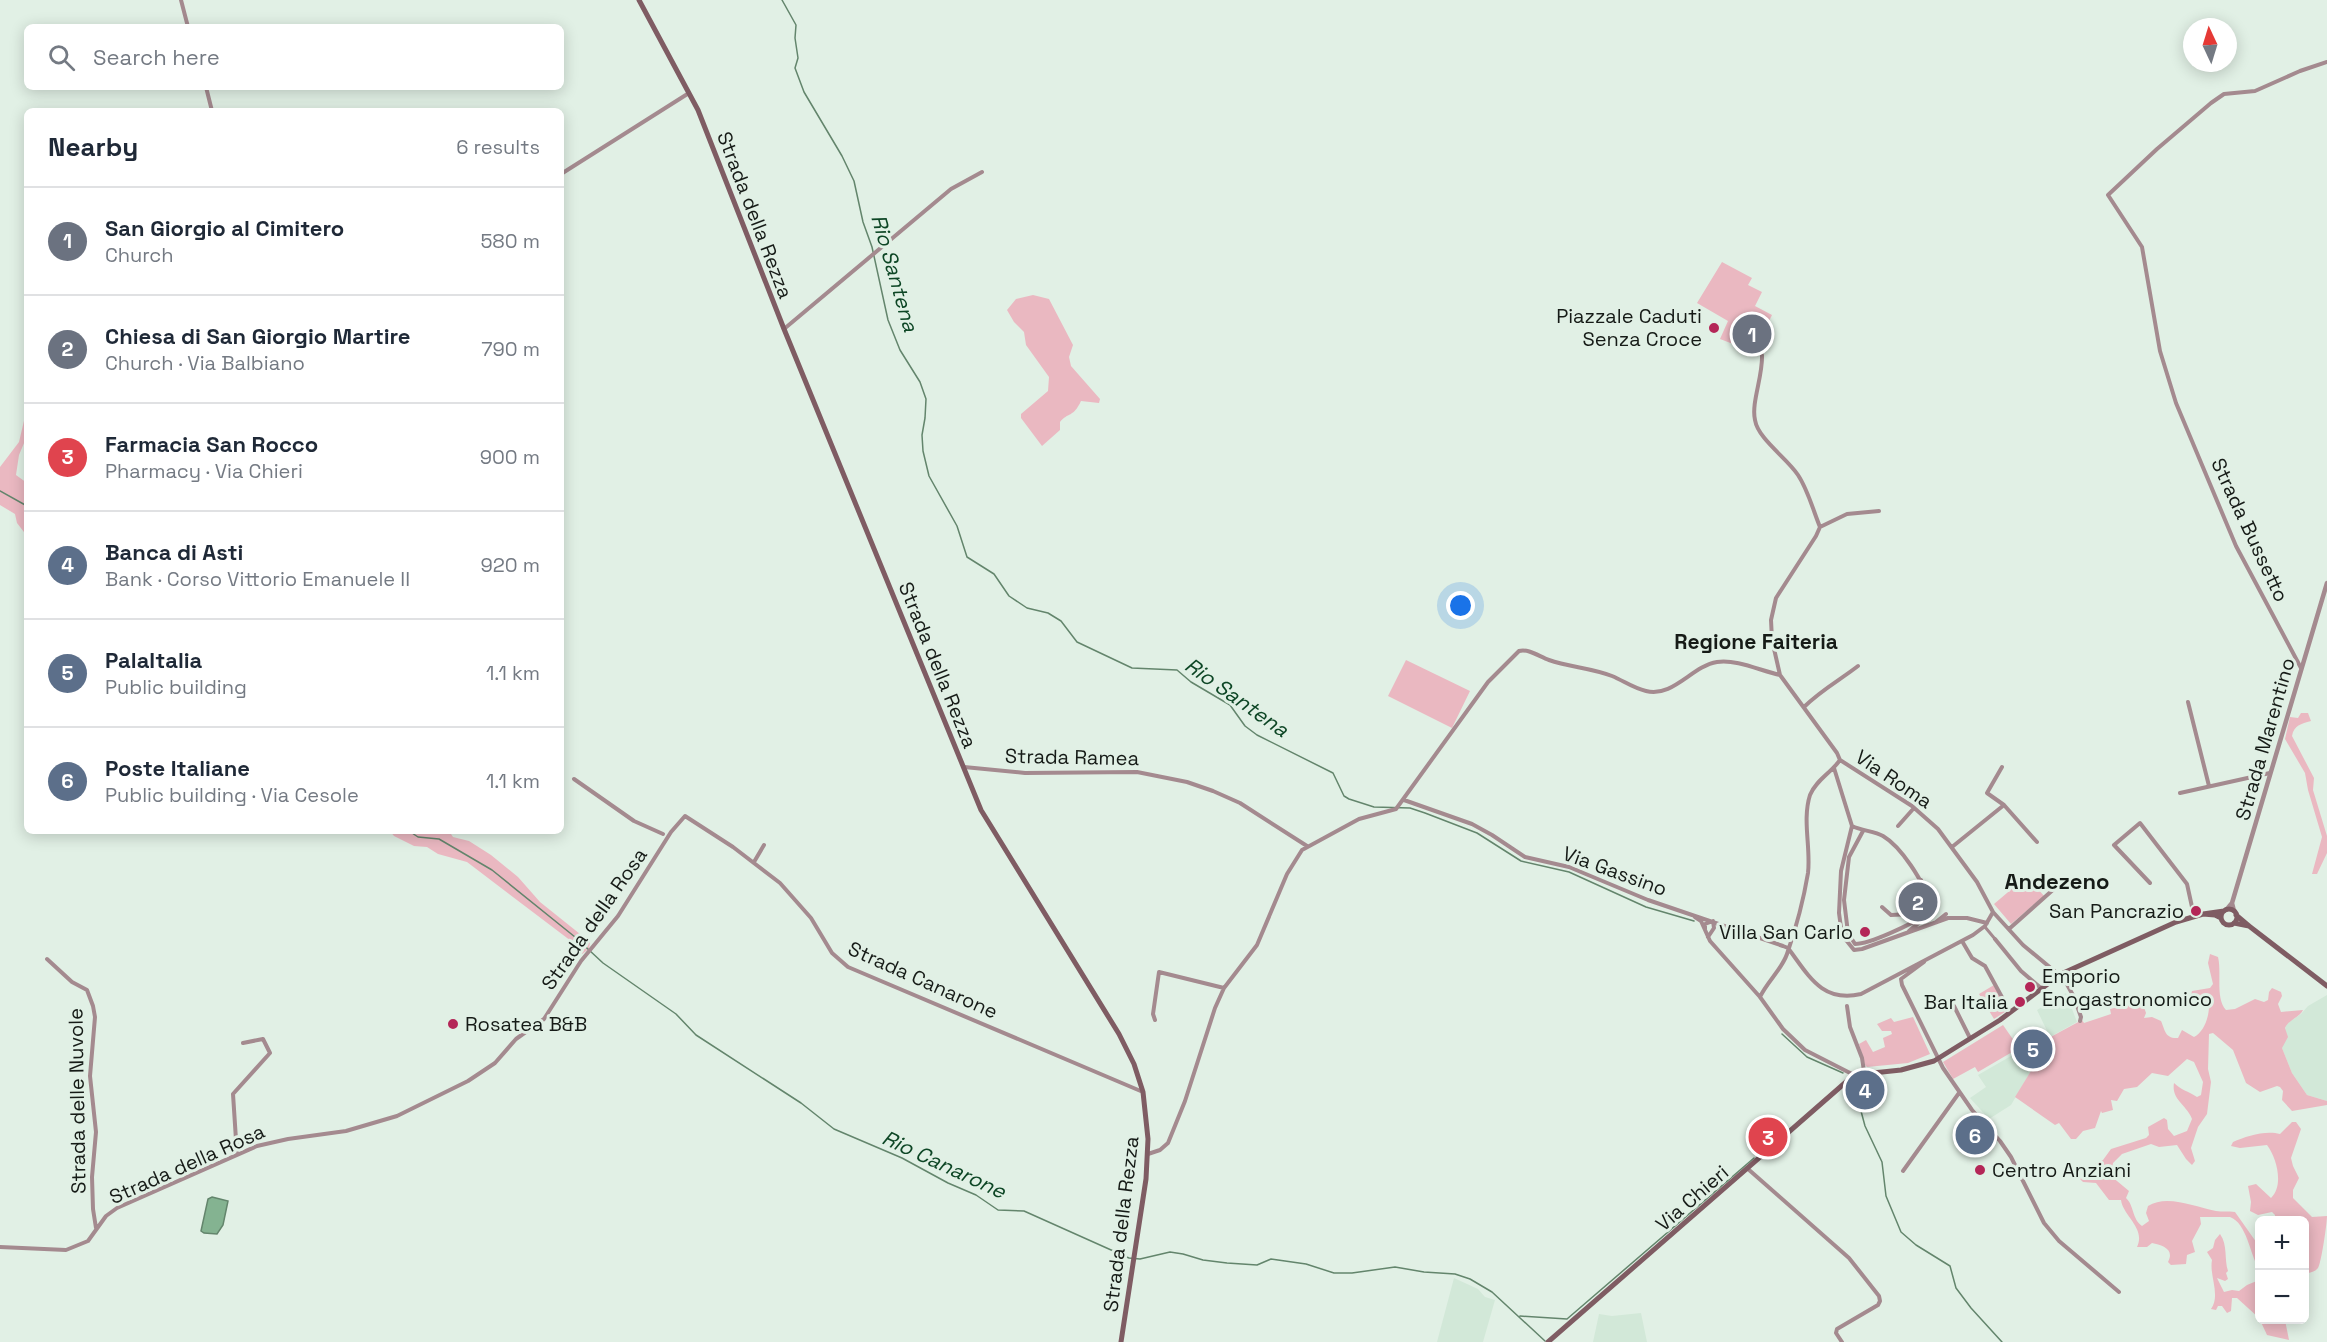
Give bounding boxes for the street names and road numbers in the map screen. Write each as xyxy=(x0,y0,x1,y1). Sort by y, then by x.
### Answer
street label: Strada della Rezza xyxy=(711,128,799,302)
street label: Strada Bussetto xyxy=(2205,454,2295,606)
street label: Strada della Rezza xyxy=(893,578,983,752)
street label: Strada Marentino xyxy=(2229,655,2301,823)
street label: Strada Ramea xyxy=(1005,743,1139,771)
street label: Via Roma xyxy=(1850,744,1938,814)
street label: Via Gassino xyxy=(1559,840,1671,902)
street label: Strada della Rosa xyxy=(535,843,653,995)
street label: Strada Canarone xyxy=(844,935,1002,1025)
street label: Strada delle Nuvole xyxy=(62,1008,92,1194)
street label: Strada della Rosa xyxy=(105,1118,269,1210)
street label: Strada della Rezza xyxy=(1097,1135,1145,1313)
street label: Via Chieri xyxy=(1650,1159,1734,1237)

